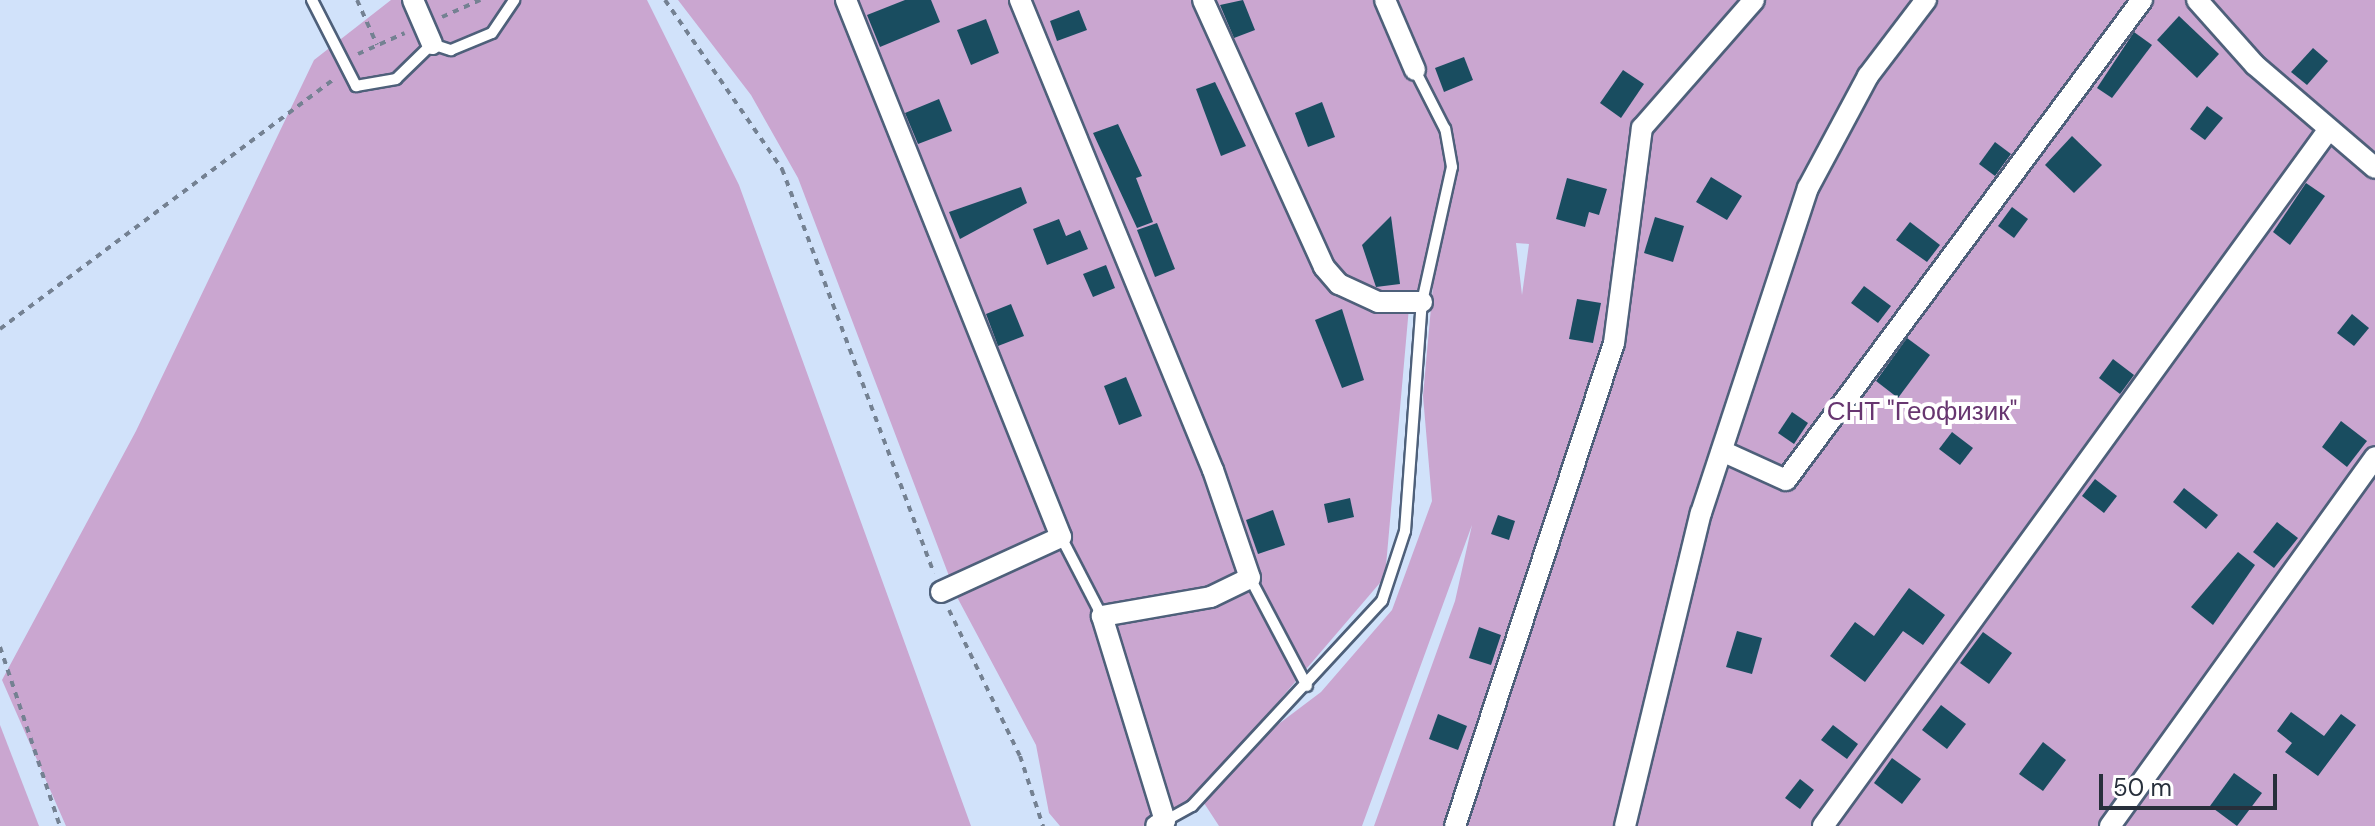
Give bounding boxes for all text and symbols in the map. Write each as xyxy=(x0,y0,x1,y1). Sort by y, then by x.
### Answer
park label: СНТ "Геофизик" xyxy=(1827,396,2017,428)
scale bar xyxy=(2103,758,2281,808)
text: 50 m xyxy=(2113,772,2172,803)

